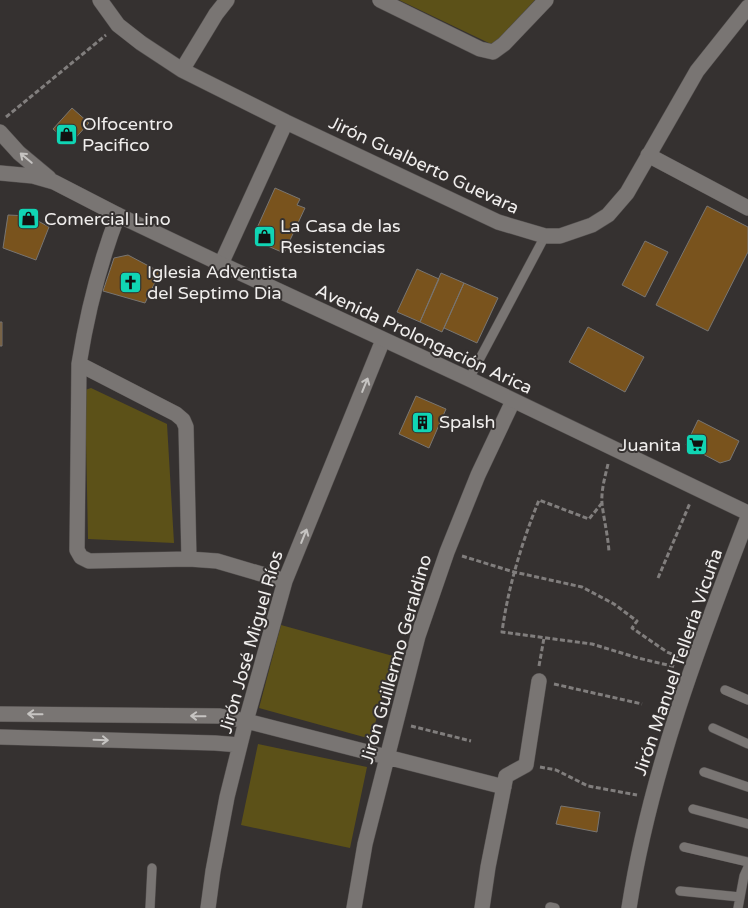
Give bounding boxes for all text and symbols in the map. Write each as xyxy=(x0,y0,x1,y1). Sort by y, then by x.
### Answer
street label: Jirón Gualberto Guevara xyxy=(325,111,523,219)
place label: Olfocentro Pacifico xyxy=(82,113,173,156)
shop icon: Olfocentro Pacifico xyxy=(54,122,78,146)
one-way arrow xyxy=(19,153,32,164)
shop icon: Comercial Lino xyxy=(16,207,40,231)
place label: Comercial Lino xyxy=(44,208,171,230)
place label: La Casa de las Resistencias xyxy=(280,215,401,258)
shop icon: La Casa de las Resistencias xyxy=(252,224,276,248)
place label: Iglesia Adventista del Septimo Dia xyxy=(147,261,298,304)
church icon: Iglesia Adventista del Septimo Dia xyxy=(119,270,143,294)
street label: Avenida Prolongación Arica xyxy=(312,279,536,399)
one-way arrow xyxy=(361,378,370,393)
building icon: Spalsh xyxy=(411,410,435,434)
place label: Spalsh xyxy=(439,411,496,433)
supermarket icon: Juanita xyxy=(685,433,709,457)
place label: Juanita xyxy=(619,434,681,456)
one-way arrow xyxy=(299,529,309,544)
street label: Jirón Manuel Tellería Vicuña xyxy=(629,546,727,778)
street label: Jirón José Miguel Ríos xyxy=(214,548,288,736)
street label: Jirón Guillermo Geraldino xyxy=(356,552,436,766)
one-way arrow xyxy=(27,710,43,719)
one-way arrow xyxy=(190,711,206,721)
one-way arrow xyxy=(93,735,109,744)

